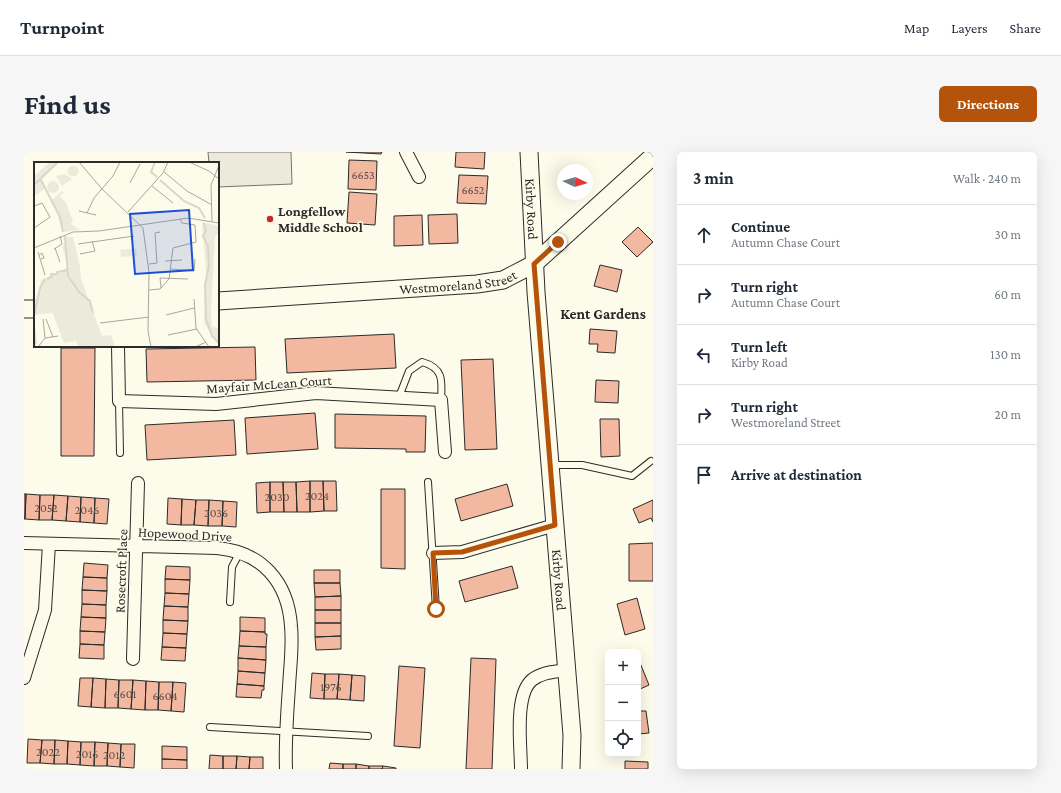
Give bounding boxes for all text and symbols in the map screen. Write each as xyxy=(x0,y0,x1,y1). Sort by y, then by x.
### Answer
text: Turnpoint xyxy=(20,17,104,38)
text: Map xyxy=(904,20,929,36)
text: Layers xyxy=(951,20,988,36)
text: Share xyxy=(1010,20,1041,36)
button: Directions xyxy=(939,86,1037,122)
text: Find us xyxy=(24,89,111,120)
inset map xyxy=(34,162,219,347)
north arrow xyxy=(557,164,593,200)
house number: 6653 xyxy=(351,168,375,182)
text: 3 min xyxy=(693,169,734,188)
text: Walk · 240 m xyxy=(953,171,1021,186)
street label: Kirby Road xyxy=(522,178,541,241)
house number: 6652 xyxy=(461,183,485,197)
place label: Longfellow Middle School xyxy=(278,203,363,235)
marker: Longfellow Middle School xyxy=(265,214,275,224)
text: Continue xyxy=(731,219,790,235)
icon: ahead xyxy=(693,224,715,246)
text: 30 m xyxy=(995,227,1021,242)
route end xyxy=(549,233,567,251)
text: Autumn Chase Court xyxy=(731,235,840,250)
street label: Westmoreland Street xyxy=(399,266,520,297)
text: Turn right xyxy=(731,279,798,295)
icon: right xyxy=(693,284,715,306)
text: 60 m xyxy=(994,287,1021,302)
text: Autumn Chase Court xyxy=(731,295,840,310)
district label: Kent Gardens xyxy=(560,306,646,322)
text: Turn left xyxy=(731,339,787,355)
icon: left xyxy=(693,344,715,366)
text: 130 m xyxy=(990,347,1021,362)
text: Kirby Road xyxy=(731,355,788,370)
street label: Mayfair McLean Court xyxy=(206,372,333,396)
text: Turn right xyxy=(731,399,798,415)
icon: right xyxy=(693,404,715,426)
text: 20 m xyxy=(995,407,1021,422)
text: Westmoreland Street xyxy=(731,415,841,430)
icon: arrive xyxy=(693,464,715,486)
text: Arrive at destination xyxy=(731,467,862,483)
house number: 2024 xyxy=(305,489,329,503)
house number: 2030 xyxy=(265,490,290,504)
house number: 2052 xyxy=(34,501,58,515)
house number: 2046 xyxy=(75,503,99,517)
house number: 2036 xyxy=(204,506,228,520)
street label: Hopewood Drive xyxy=(138,524,232,544)
street label: Rosecroft Place xyxy=(112,529,130,613)
street label: Kirby Road xyxy=(549,549,570,612)
route start xyxy=(427,600,445,618)
map controls xyxy=(605,649,641,757)
button: + xyxy=(605,649,641,685)
house number: 1976 xyxy=(320,680,342,694)
button: − xyxy=(605,685,641,721)
house number: 6601 xyxy=(114,687,136,701)
house number: 6604 xyxy=(152,689,178,703)
button: locate xyxy=(605,721,641,757)
house number: 2022 xyxy=(36,745,60,759)
house number: 2016 xyxy=(76,747,98,761)
house number: 2012 xyxy=(103,748,125,762)

